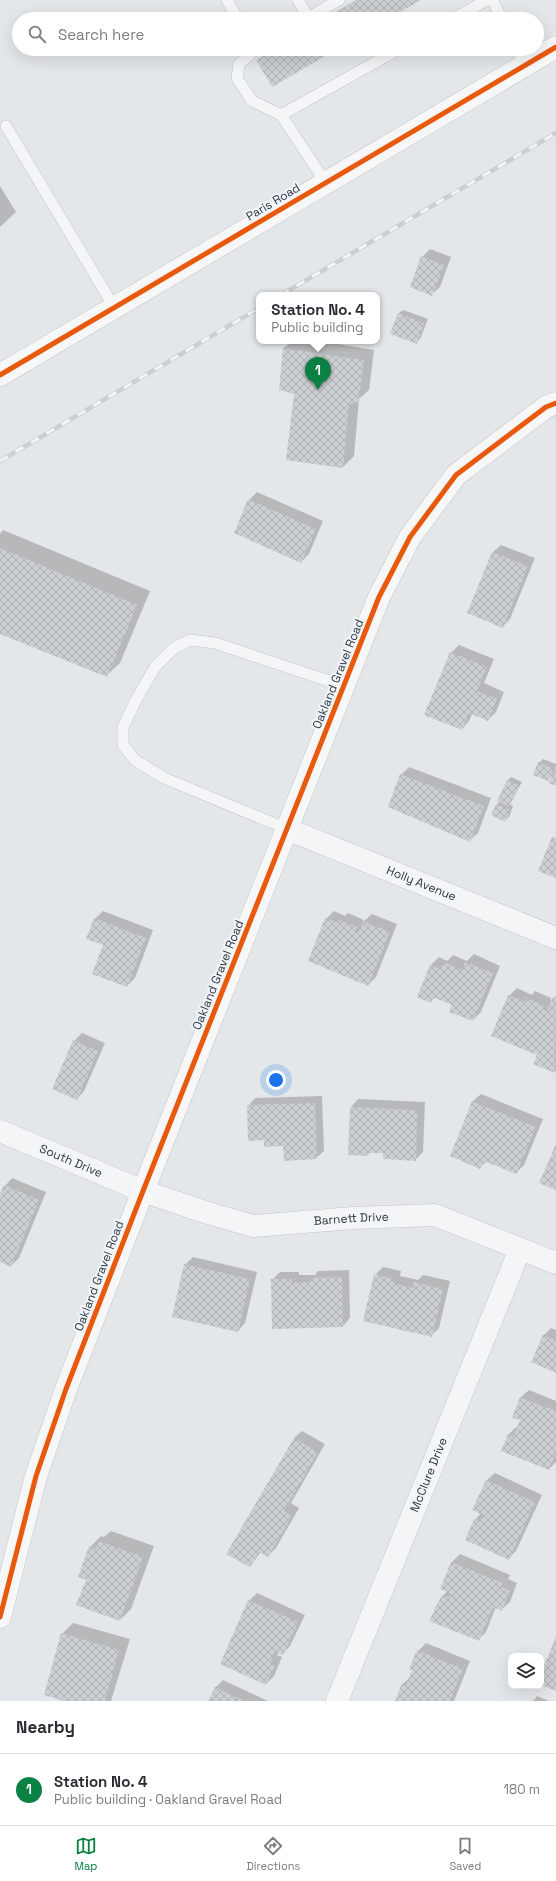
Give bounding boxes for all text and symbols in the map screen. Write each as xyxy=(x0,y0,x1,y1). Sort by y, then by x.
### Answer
search box xyxy=(12,12,544,56)
icon: search xyxy=(26,23,48,45)
text: Search here xyxy=(58,25,144,44)
street label: Paris Road xyxy=(243,180,303,224)
popup xyxy=(256,292,380,344)
text: Station No. 4 xyxy=(271,300,365,319)
text: Public building xyxy=(271,319,363,336)
pin: 1 xyxy=(305,357,331,390)
street label: Oakland Gravel Road xyxy=(309,617,367,731)
street label: Holly Avenue xyxy=(384,862,459,905)
street label: Oakland Gravel Road xyxy=(189,918,247,1032)
your location xyxy=(266,1070,286,1090)
street label: South Drive xyxy=(37,1140,105,1181)
street label: Barnett Drive xyxy=(313,1209,389,1229)
street label: Oakland Gravel Road xyxy=(71,1219,127,1333)
street label: McClure Drive xyxy=(406,1435,451,1514)
map controls xyxy=(508,1653,544,1689)
button: layers xyxy=(508,1653,544,1689)
text: Nearby xyxy=(16,1716,75,1738)
text: Station No. 4 xyxy=(54,1772,148,1791)
text: 1 xyxy=(26,1781,32,1798)
text: 180 m xyxy=(504,1781,540,1798)
text: Public building · Oakland Gravel Road xyxy=(54,1791,282,1808)
tab: Map xyxy=(75,1835,97,1873)
tab: Directions xyxy=(246,1835,300,1873)
tab: Saved xyxy=(449,1835,481,1873)

